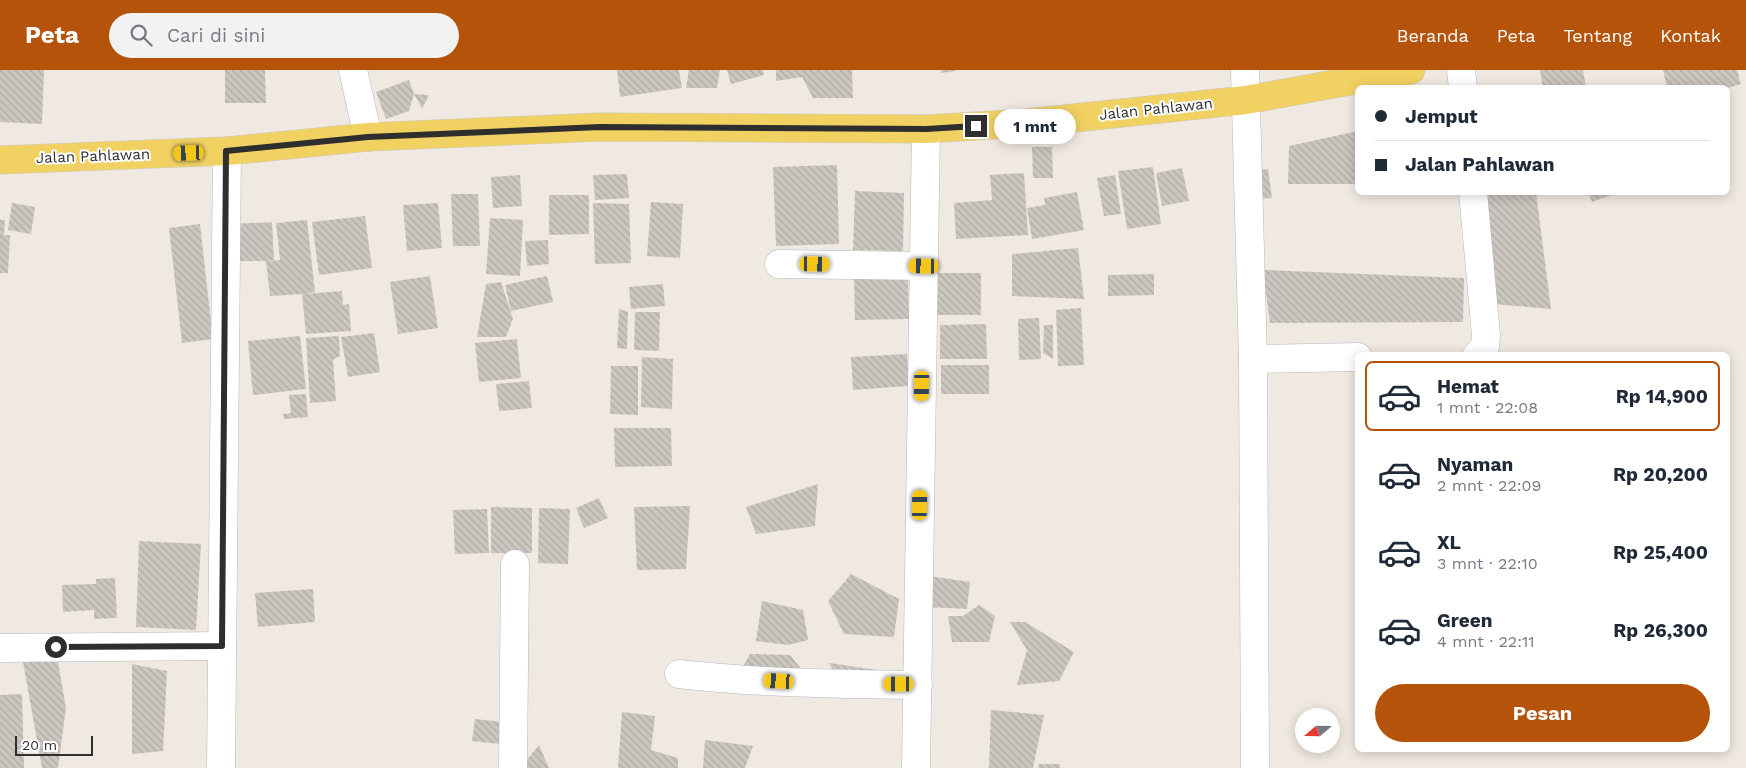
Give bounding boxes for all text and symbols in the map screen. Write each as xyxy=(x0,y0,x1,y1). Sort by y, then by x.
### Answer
search box xyxy=(109,13,459,58)
text: Peta xyxy=(25,21,79,49)
icon: search xyxy=(127,21,155,49)
text: Cari di sini xyxy=(167,24,265,47)
text: Beranda xyxy=(1397,25,1469,46)
text: Peta xyxy=(1497,25,1535,46)
text: Tentang xyxy=(1563,25,1632,46)
text: Kontak xyxy=(1660,25,1721,46)
street label: Jalan Pahlawan xyxy=(1098,94,1214,124)
text: Jemput xyxy=(1405,105,1478,128)
callout: 1 mnt xyxy=(994,108,1076,144)
route end xyxy=(965,115,987,137)
text: 1 mnt xyxy=(1013,117,1057,136)
street label: Jalan Pahlawan xyxy=(36,145,150,167)
car xyxy=(173,145,204,161)
text: Jalan Pahlawan xyxy=(1405,153,1554,176)
car xyxy=(799,256,830,272)
car xyxy=(908,258,939,274)
car xyxy=(914,371,929,401)
icon: car xyxy=(1377,374,1422,419)
text: Hemat xyxy=(1437,375,1499,398)
text: Rp 14,900 xyxy=(1616,385,1708,408)
text: 1 mnt · 22:08 xyxy=(1437,398,1538,417)
icon: car xyxy=(1377,452,1422,497)
text: Nyaman xyxy=(1437,453,1513,476)
text: Rp 20,200 xyxy=(1613,463,1708,486)
text: 2 mnt · 22:09 xyxy=(1437,476,1541,495)
car xyxy=(912,490,927,520)
icon: car xyxy=(1377,530,1422,575)
text: XL xyxy=(1437,531,1461,554)
text: Rp 25,400 xyxy=(1613,541,1708,564)
text: 3 mnt · 22:10 xyxy=(1437,554,1538,573)
icon: car xyxy=(1377,608,1422,653)
text: Green xyxy=(1437,609,1493,632)
text: Rp 26,300 xyxy=(1613,619,1708,642)
text: 4 mnt · 22:11 xyxy=(1437,632,1534,651)
route start xyxy=(45,636,67,658)
car xyxy=(763,673,794,689)
car xyxy=(884,677,914,692)
button: Pesan xyxy=(1375,684,1710,742)
north arrow xyxy=(1295,708,1340,752)
map controls xyxy=(1295,708,1340,753)
scale bar xyxy=(15,733,92,756)
text: 20 m xyxy=(22,737,57,753)

